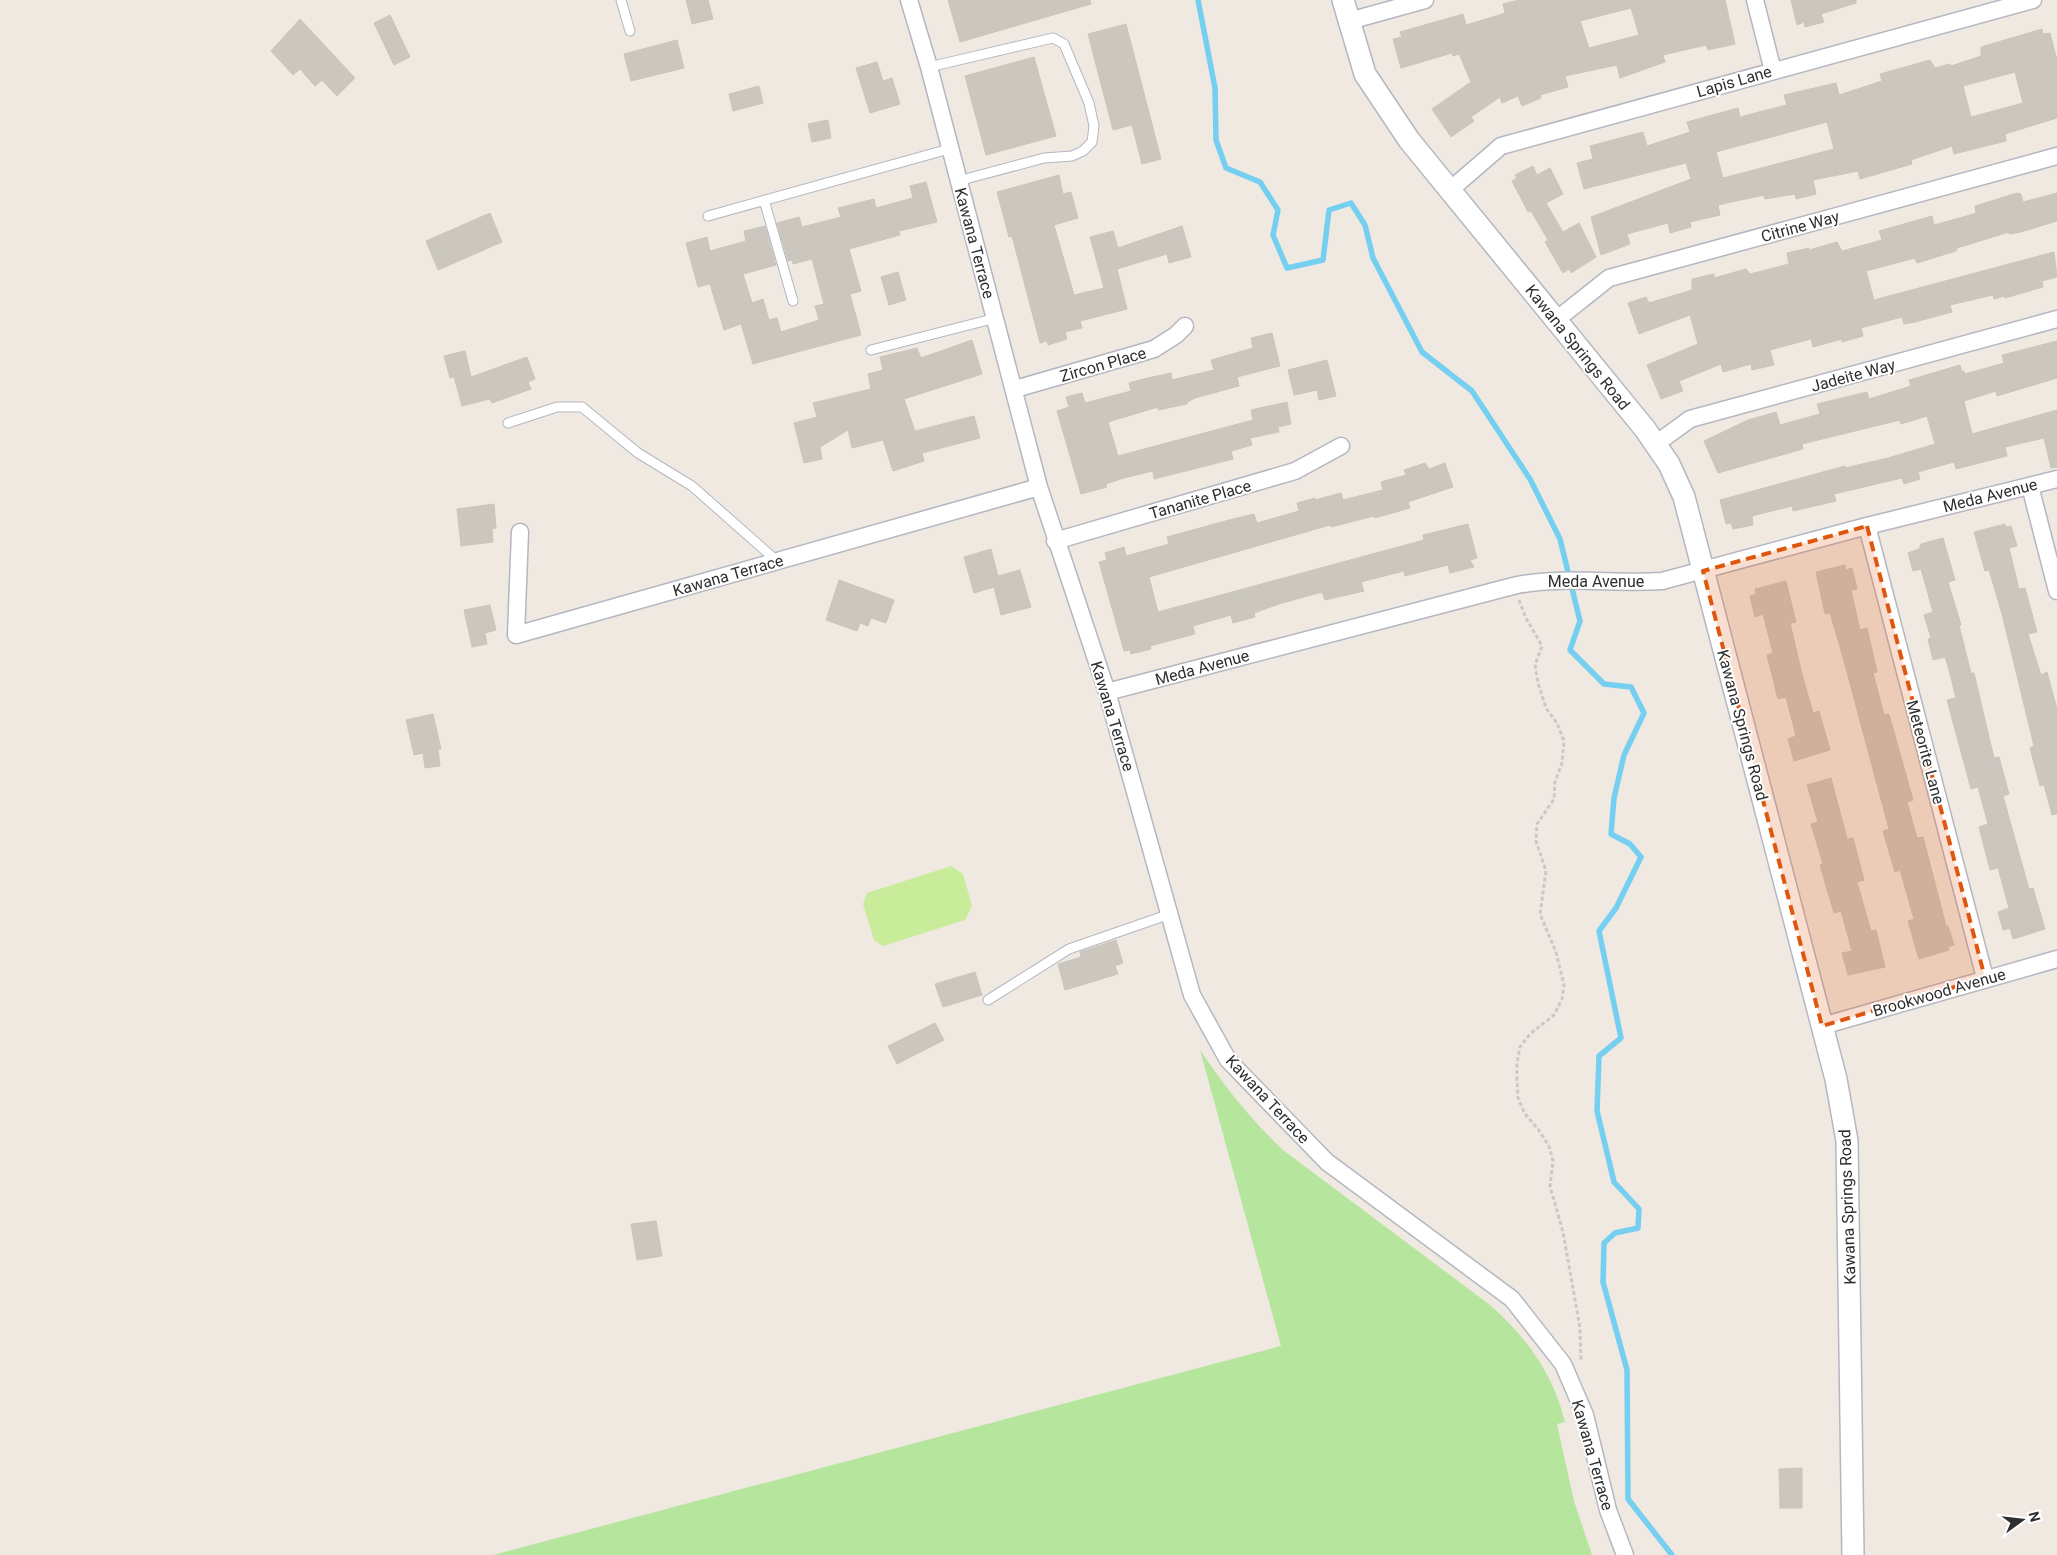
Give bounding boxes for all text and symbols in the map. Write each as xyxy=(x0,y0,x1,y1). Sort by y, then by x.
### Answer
street label: Lapis Lane xyxy=(1694,62,1774,101)
street label: Kawana Terrace xyxy=(951,186,998,301)
street label: Citrine Way xyxy=(1759,207,1842,246)
street label: Kawana Springs Road xyxy=(1521,281,1634,414)
street label: Zircon Place xyxy=(1058,343,1148,386)
street label: Jadeite Way xyxy=(1809,355,1898,396)
street label: Meda Avenue xyxy=(1941,475,2039,516)
street label: Tananite Place xyxy=(1147,476,1253,523)
street label: Kawana Terrace xyxy=(671,551,786,600)
street label: Meda Avenue xyxy=(1548,572,1644,591)
street label: Meda Avenue xyxy=(1153,646,1251,689)
street label: Kawana Springs Road xyxy=(1713,648,1772,803)
street label: Kawana Terrace xyxy=(1087,659,1138,773)
street label: Meteorite Lane xyxy=(1903,698,1949,806)
street label: Brookwood Avenue xyxy=(1871,964,2008,1021)
street label: Kawana Terrace xyxy=(1222,1051,1313,1148)
street label: Kawana Springs Road xyxy=(1835,1129,1860,1285)
street label: Kawana Terrace xyxy=(1568,1398,1617,1513)
north arrow xyxy=(1997,1495,2047,1545)
text: N xyxy=(2026,1510,2044,1523)

